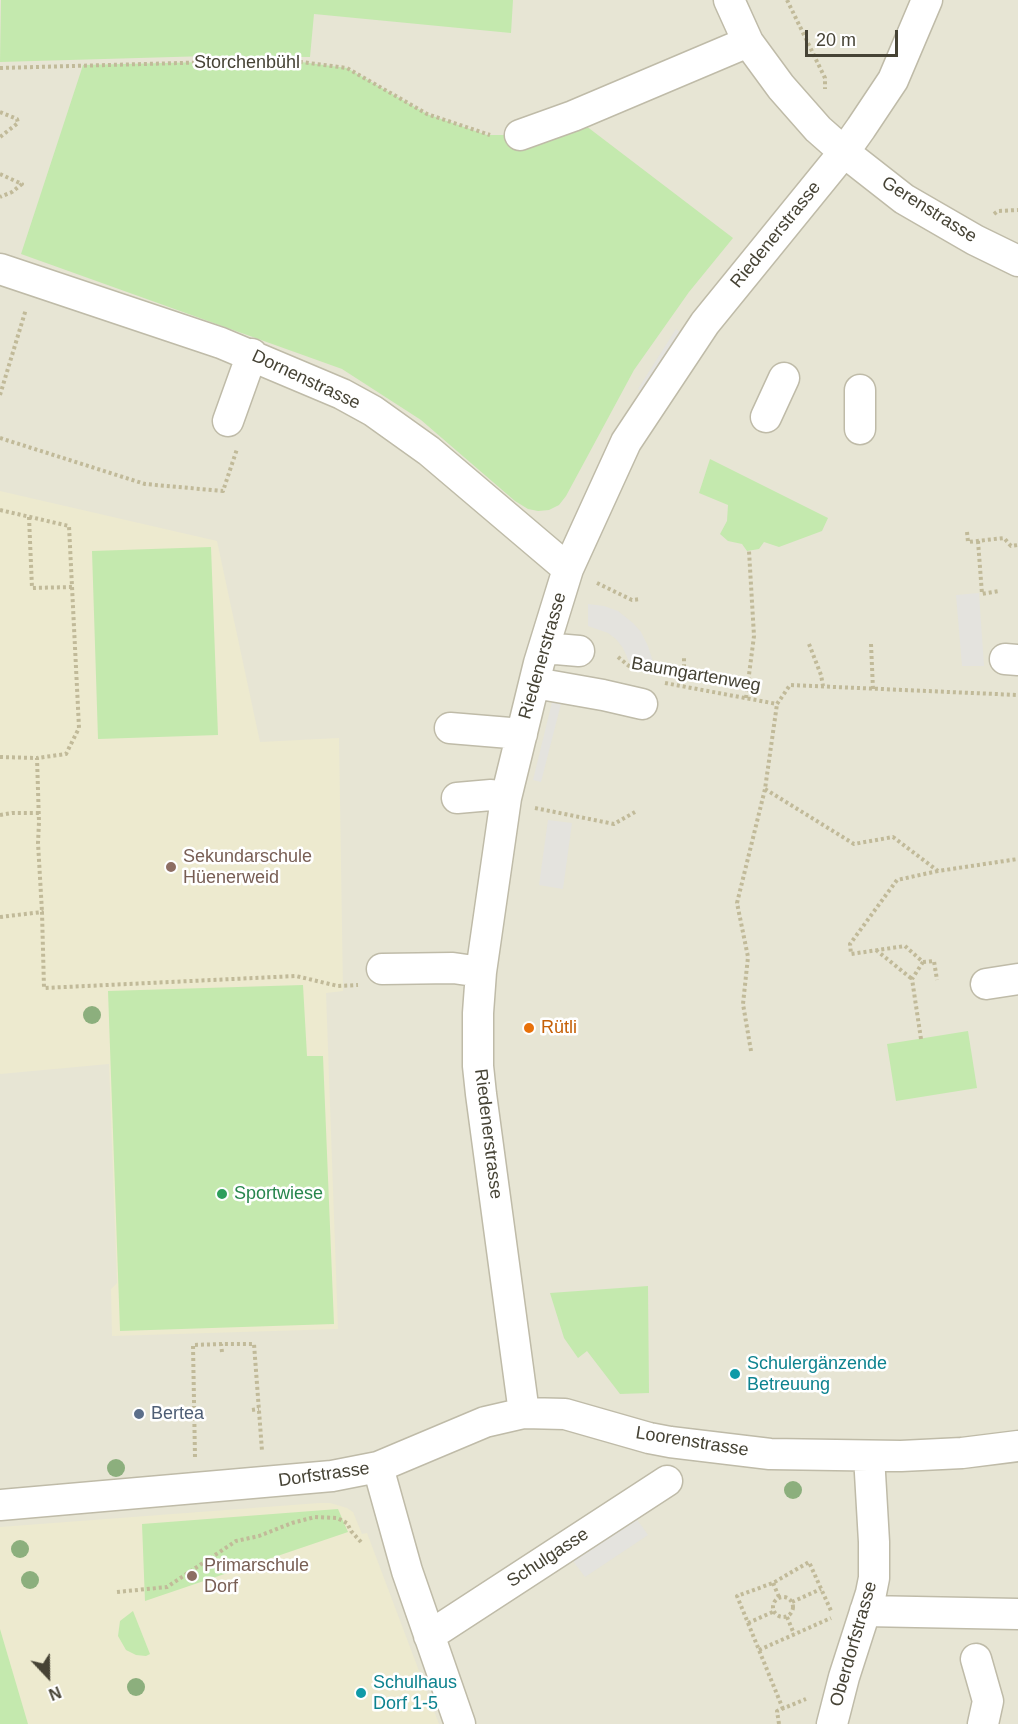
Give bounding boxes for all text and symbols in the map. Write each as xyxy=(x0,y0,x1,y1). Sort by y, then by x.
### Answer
scale bar xyxy=(808,18,901,56)
text: 20 m xyxy=(816,30,856,50)
street label: Storchenbühl xyxy=(194,52,300,74)
street label: Gerenstrasse xyxy=(877,172,981,248)
street label: Riedenerstrasse xyxy=(726,177,826,293)
street label: Dornenstrasse xyxy=(248,345,364,415)
street label: Riedenerstrasse xyxy=(515,590,571,722)
street label: Baumgartenweg xyxy=(630,653,762,697)
place label: Sekundarschule Hüenerweid xyxy=(183,846,312,888)
marker: Sekundarschule Hüenerweid xyxy=(164,860,178,874)
place label: Rütli xyxy=(541,1017,577,1039)
marker: Rütli xyxy=(522,1021,536,1035)
street label: Riedenerstrasse xyxy=(469,1068,507,1200)
place label: Sportwiese xyxy=(234,1183,323,1205)
marker: Sportwiese xyxy=(215,1187,229,1201)
place label: Schulergänzende Betreuung xyxy=(747,1353,887,1396)
marker: Schulergänzende Betreuung xyxy=(728,1367,742,1381)
place label: Bertea xyxy=(151,1403,204,1425)
marker: Bertea xyxy=(132,1407,146,1421)
street label: Loorenstrasse xyxy=(634,1422,750,1462)
street label: Dorfstrasse xyxy=(277,1458,371,1492)
street label: Schulgasse xyxy=(503,1524,593,1592)
place label: Primarschule Dorf xyxy=(204,1555,309,1598)
marker: Primarschule Dorf xyxy=(185,1569,199,1583)
street label: Oberdorfstrasse xyxy=(826,1579,882,1709)
north arrow xyxy=(18,1646,78,1706)
place label: Schulhaus Dorf 1-5 xyxy=(373,1672,457,1714)
text: N xyxy=(46,1683,63,1703)
marker: Schulhaus Dorf 1-5 xyxy=(354,1686,368,1700)

